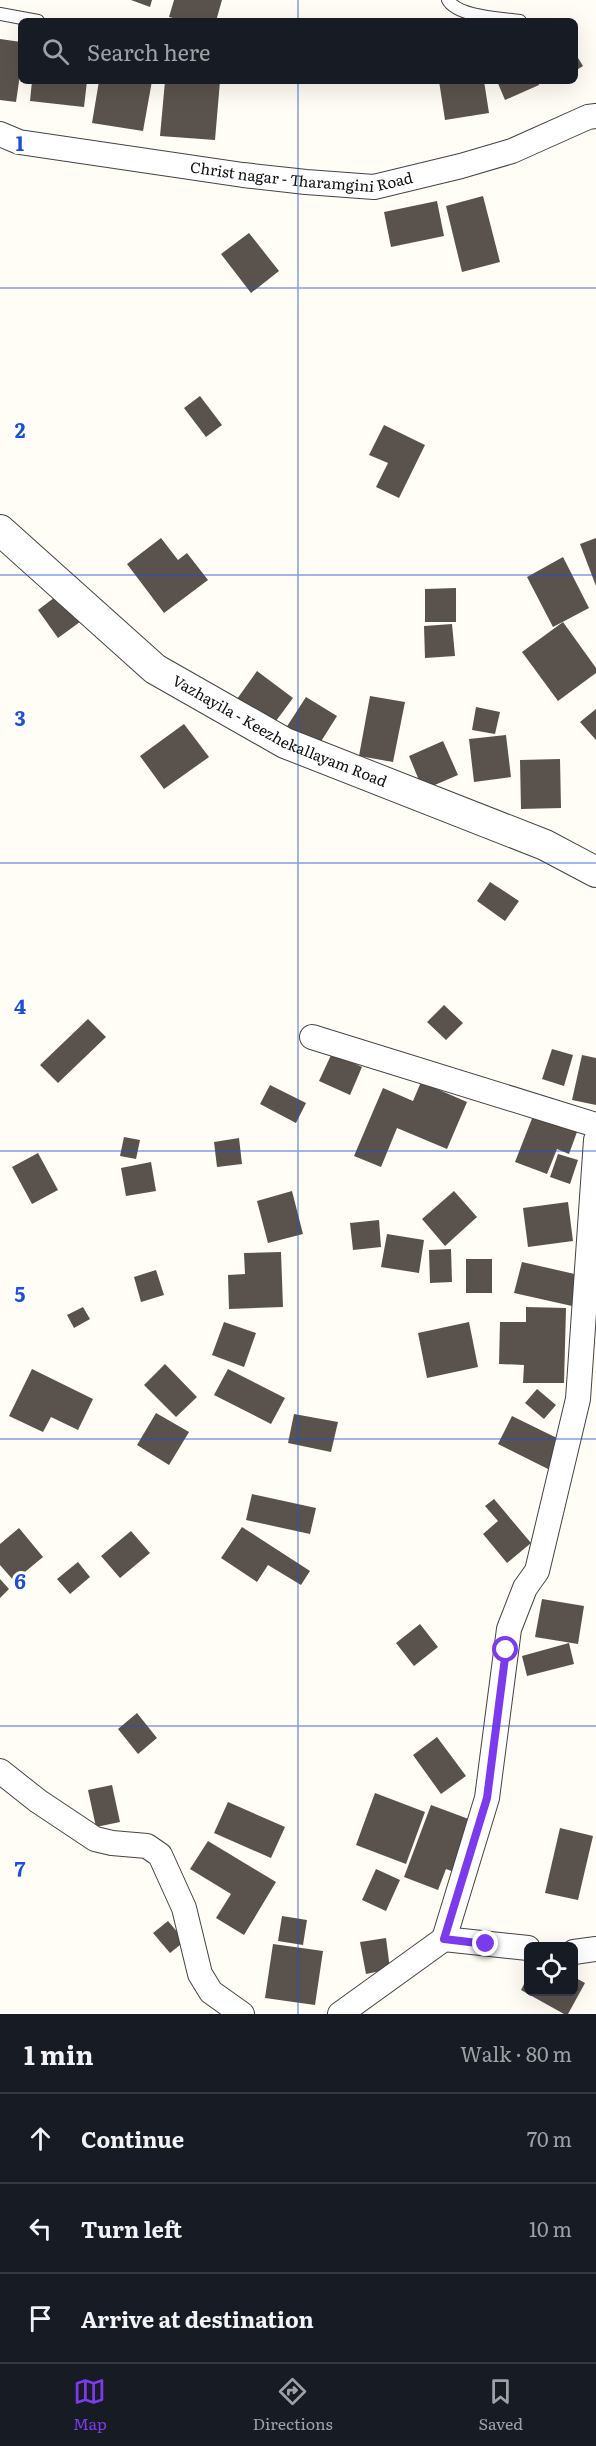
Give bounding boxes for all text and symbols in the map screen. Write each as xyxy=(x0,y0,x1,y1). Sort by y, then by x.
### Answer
search box xyxy=(18,18,578,84)
icon: search xyxy=(39,35,72,68)
text: Search here xyxy=(87,35,210,68)
text: 1 xyxy=(16,127,24,157)
street label: Christ nagar - Tharamgini Road xyxy=(189,154,415,197)
text: 2 xyxy=(15,414,26,444)
street label: Vazhayila - Keezhekallayam Road xyxy=(169,668,391,792)
text: 3 xyxy=(14,702,26,732)
text: 4 xyxy=(14,990,26,1020)
text: 5 xyxy=(15,1278,26,1308)
text: 6 xyxy=(14,1565,26,1595)
route start xyxy=(492,1636,518,1662)
text: 7 xyxy=(15,1853,26,1883)
route end xyxy=(472,1930,498,1956)
map controls xyxy=(524,1942,578,1996)
button: locate xyxy=(524,1942,578,1996)
text: 1 min xyxy=(24,2034,93,2073)
text: Walk · 80 m xyxy=(460,2038,572,2068)
icon: ahead xyxy=(24,2122,57,2155)
text: Continue xyxy=(81,2122,184,2155)
text: 70 m xyxy=(527,2123,572,2153)
icon: left xyxy=(24,2212,57,2245)
text: Turn left xyxy=(81,2212,182,2245)
text: 10 m xyxy=(529,2213,572,2243)
icon: arrive xyxy=(24,2302,57,2335)
text: Arrive at destination xyxy=(81,2302,314,2335)
tab: Map xyxy=(73,2375,107,2435)
tab: Directions xyxy=(253,2375,333,2435)
tab: Saved xyxy=(479,2375,523,2435)

